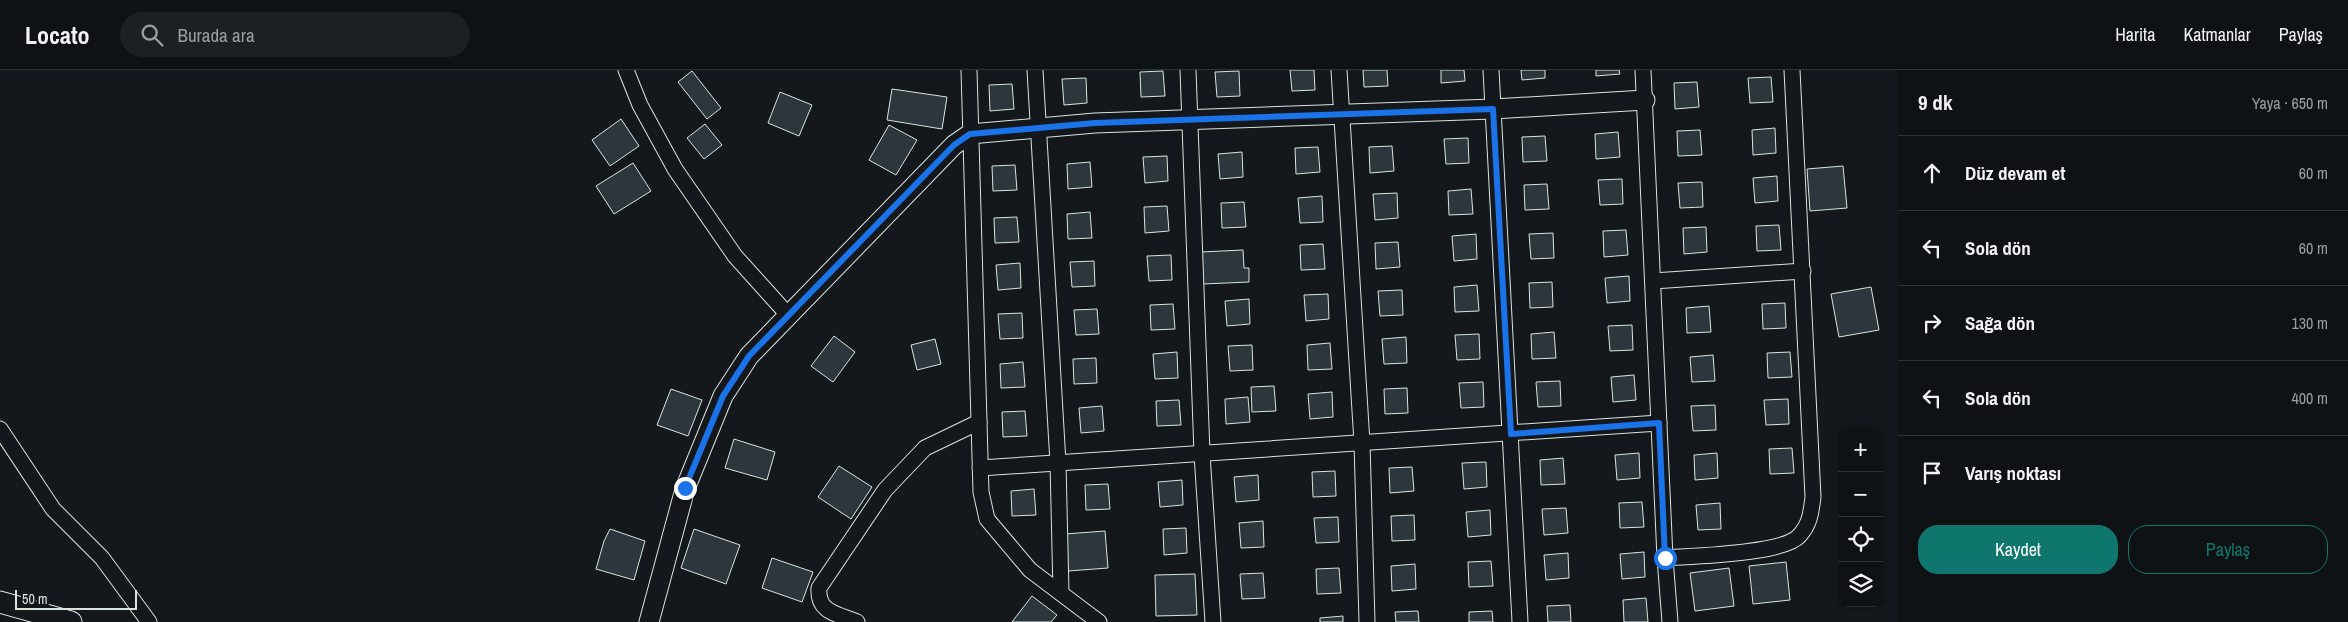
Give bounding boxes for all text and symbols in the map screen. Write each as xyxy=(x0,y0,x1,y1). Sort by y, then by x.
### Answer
search box xyxy=(120,12,470,57)
text: Locato xyxy=(25,19,90,51)
icon: search xyxy=(138,21,166,49)
text: Burada ara xyxy=(178,22,255,48)
text: Harita xyxy=(2115,22,2155,47)
text: Katmanlar xyxy=(2183,22,2251,47)
text: Paylaş xyxy=(2279,22,2323,47)
text: 9 dk xyxy=(1918,88,1952,117)
text: Yaya · 650 m xyxy=(2252,92,2328,114)
icon: ahead xyxy=(1918,159,1946,187)
text: Düz devam et xyxy=(1965,160,2065,186)
text: 60 m xyxy=(2299,162,2328,184)
icon: left xyxy=(1918,234,1946,262)
text: Sola dön xyxy=(1965,235,2031,261)
text: 60 m xyxy=(2299,237,2328,259)
icon: right xyxy=(1918,309,1946,337)
text: Sağa dön xyxy=(1965,310,2035,336)
text: 130 m xyxy=(2292,312,2328,334)
icon: left xyxy=(1918,384,1946,412)
text: Sola dön xyxy=(1965,385,2031,411)
text: 400 m xyxy=(2292,387,2328,409)
map controls xyxy=(1838,427,1883,607)
button: + xyxy=(1838,427,1883,472)
icon: arrive xyxy=(1918,459,1946,487)
text: Varış noktası xyxy=(1965,460,2061,486)
button: − xyxy=(1838,472,1883,517)
route end xyxy=(674,477,697,500)
button: locate xyxy=(1838,517,1883,562)
button: Kaydet xyxy=(1918,525,2118,574)
button: Paylaş xyxy=(2128,525,2328,574)
route start xyxy=(1654,547,1677,570)
button: layers xyxy=(1838,562,1883,607)
scale bar xyxy=(15,587,138,610)
text: 50 m xyxy=(22,590,48,608)

